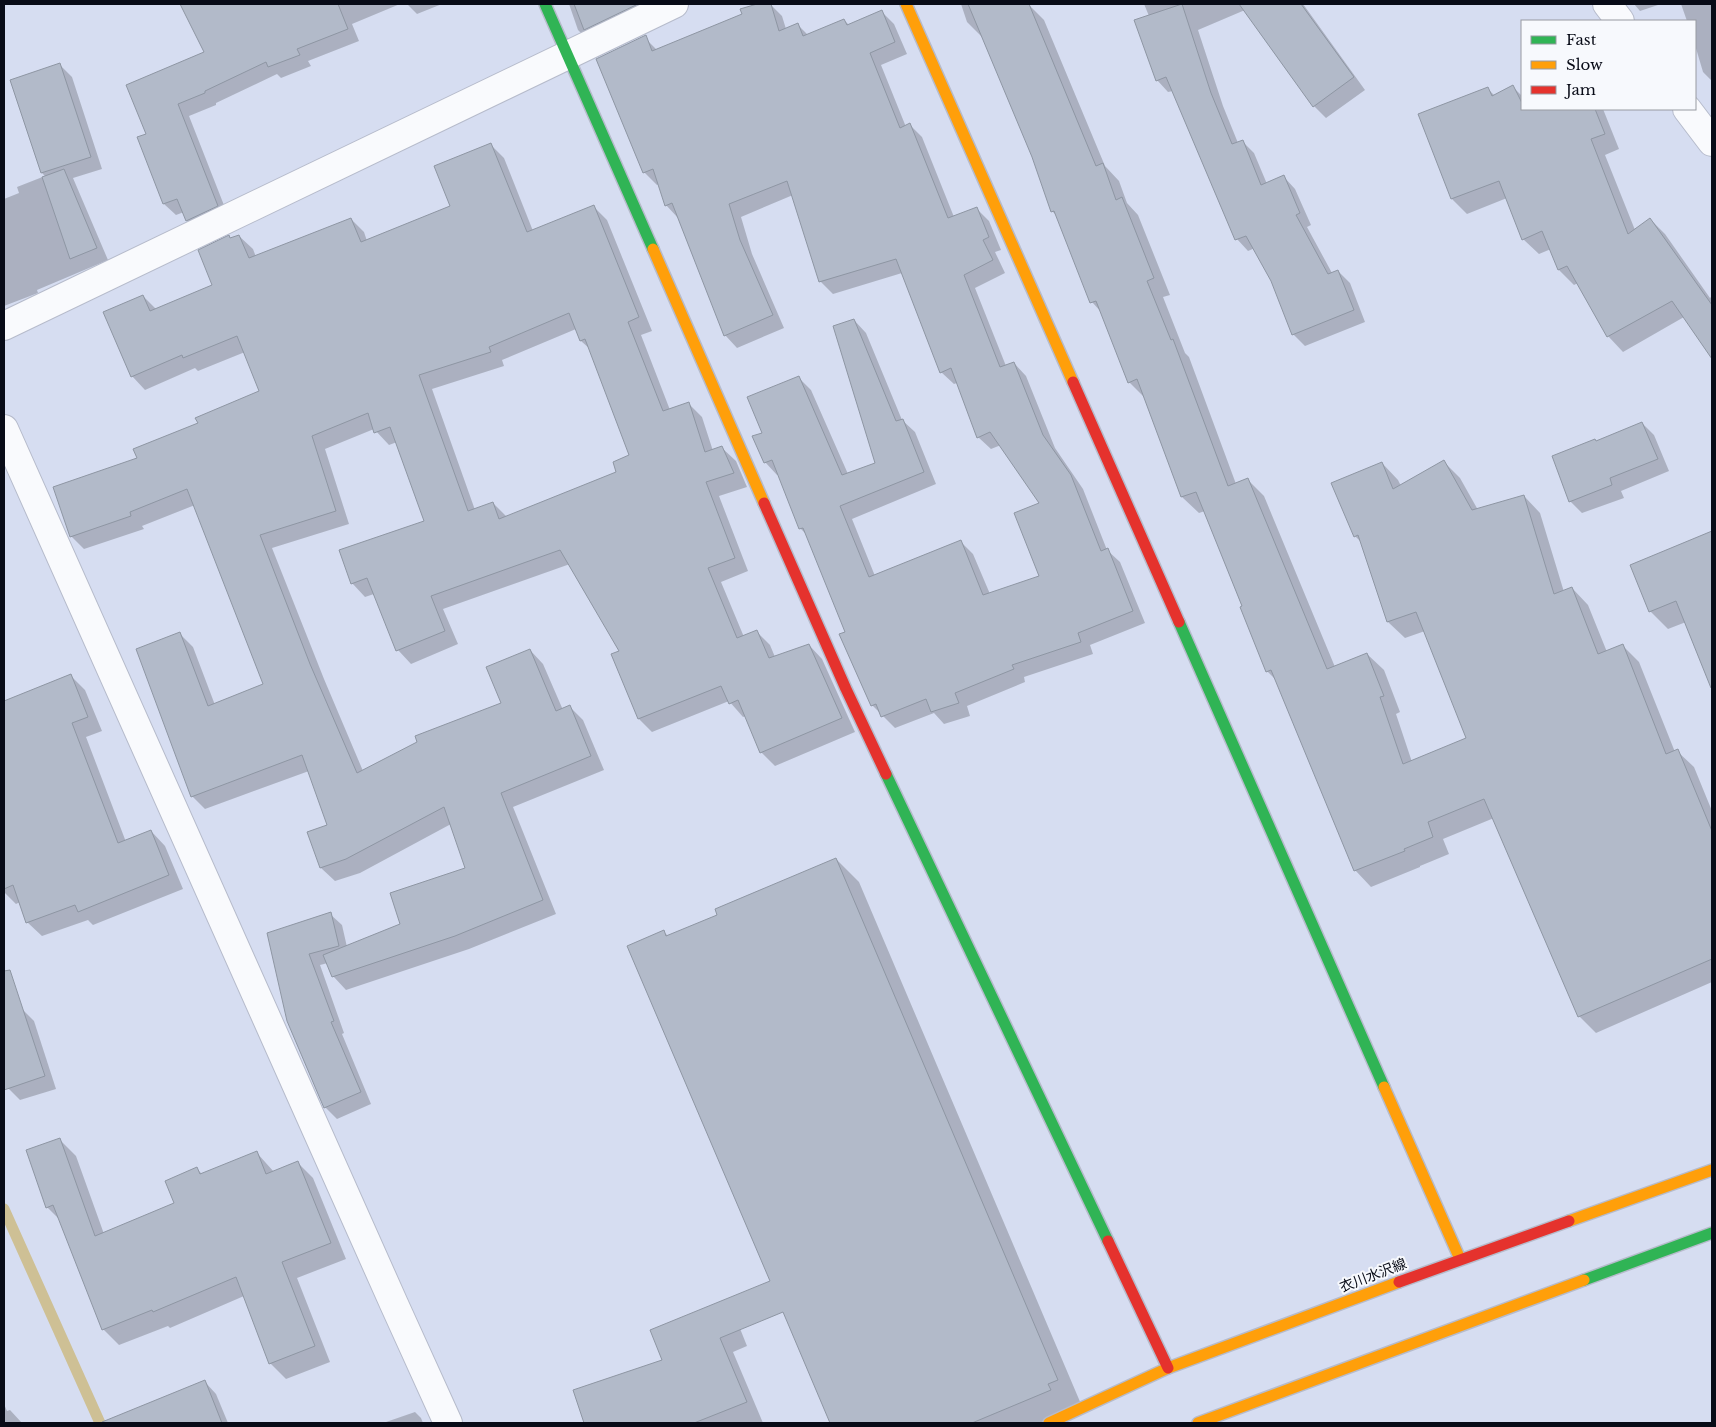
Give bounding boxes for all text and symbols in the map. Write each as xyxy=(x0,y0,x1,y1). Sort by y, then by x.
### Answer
legend xyxy=(1521,20,1696,110)
text: Fast xyxy=(1566,30,1597,49)
text: Slow xyxy=(1566,55,1603,74)
text: Jam xyxy=(1564,80,1596,99)
street label: 衣川水沢線 xyxy=(1337,1254,1409,1296)

